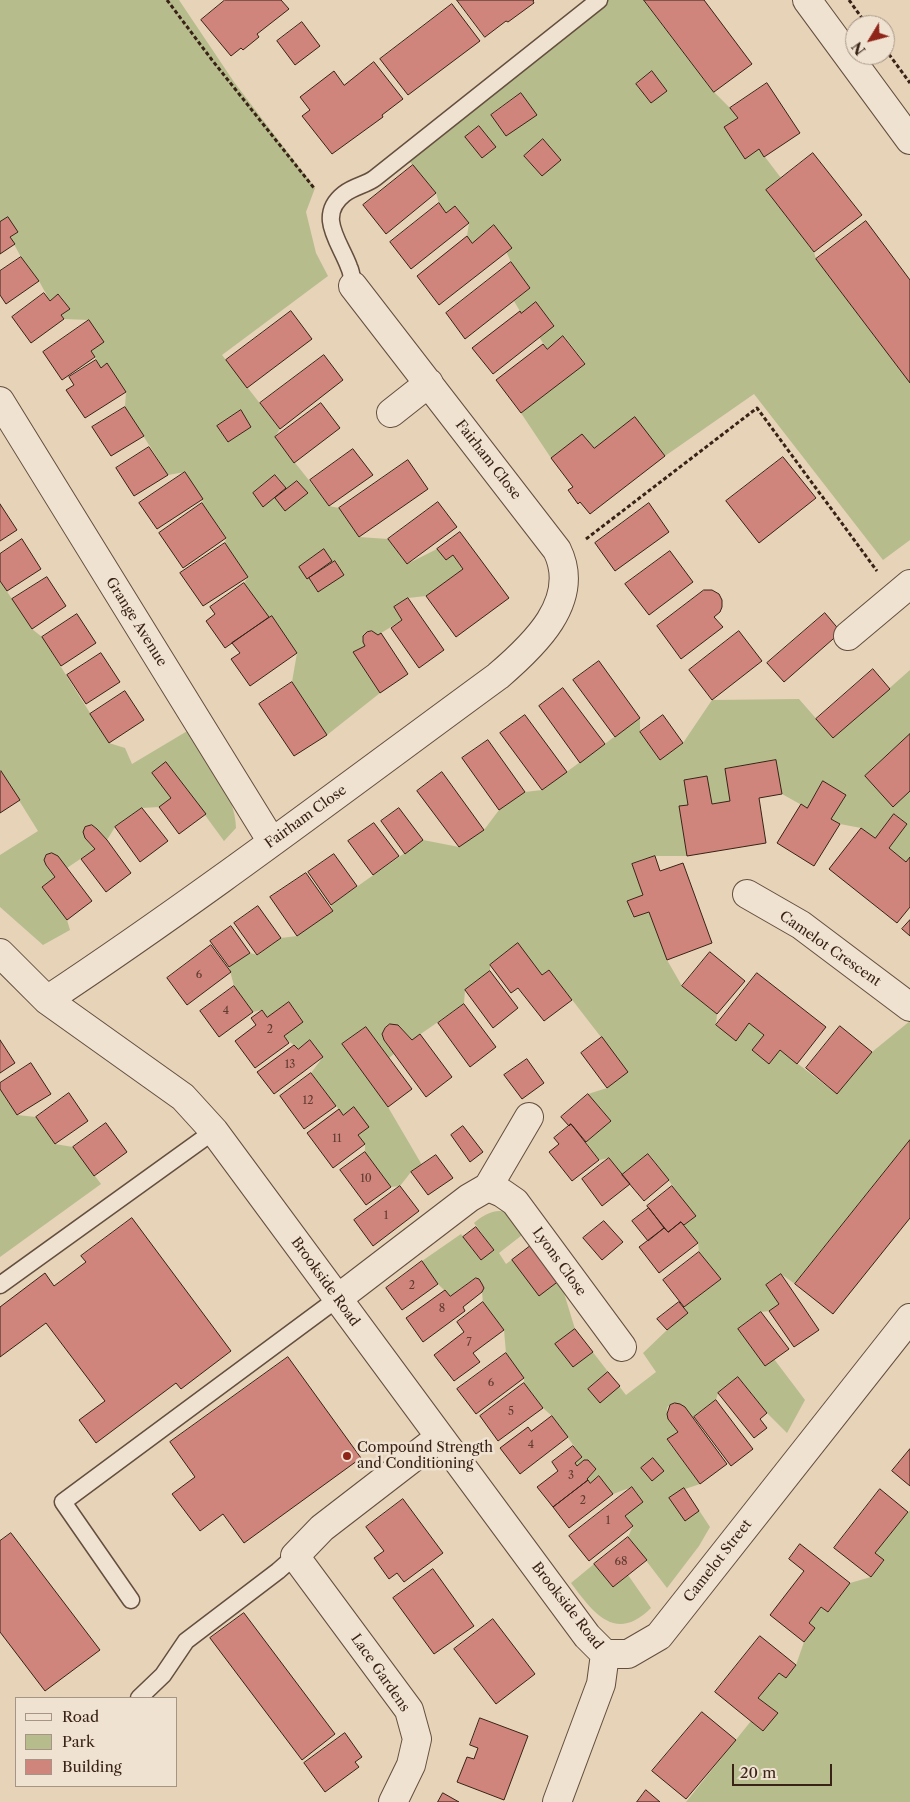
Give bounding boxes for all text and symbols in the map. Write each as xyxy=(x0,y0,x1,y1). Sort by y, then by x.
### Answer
north arrow xyxy=(845,15,895,65)
text: N xyxy=(848,38,870,59)
street label: Fairham Close xyxy=(452,417,524,503)
street label: Grange Avenue xyxy=(102,574,170,670)
street label: Fairham Close xyxy=(262,782,350,852)
street label: Camelot Crescent xyxy=(776,908,884,990)
house number: 6 xyxy=(196,968,202,982)
house number: 4 xyxy=(223,1004,229,1018)
house number: 2 xyxy=(267,1023,273,1037)
house number: 13 xyxy=(285,1058,295,1072)
house number: 12 xyxy=(303,1094,313,1108)
house number: 11 xyxy=(332,1132,342,1146)
house number: 10 xyxy=(360,1172,372,1186)
house number: 1 xyxy=(384,1209,388,1223)
street label: Lyons Close xyxy=(529,1224,589,1300)
street label: Brookside Road xyxy=(287,1234,363,1330)
house number: 2 xyxy=(409,1279,415,1293)
house number: 8 xyxy=(439,1302,445,1316)
house number: 7 xyxy=(466,1336,472,1350)
house number: 6 xyxy=(488,1376,494,1390)
house number: 5 xyxy=(508,1405,514,1419)
house number: 4 xyxy=(528,1438,534,1452)
place label: Compound Strength and Conditioning xyxy=(357,1440,493,1472)
marker: Compound Strength and Conditioning xyxy=(341,1450,353,1462)
house number: 3 xyxy=(568,1469,574,1483)
house number: 2 xyxy=(580,1494,586,1508)
house number: 1 xyxy=(606,1514,610,1528)
street label: Camelot Street xyxy=(681,1516,755,1606)
house number: 68 xyxy=(615,1555,627,1569)
street label: Brookside Road xyxy=(528,1559,606,1653)
street label: Lace Gardens xyxy=(347,1631,413,1715)
legend xyxy=(15,1697,178,1787)
text: Road xyxy=(62,1707,99,1726)
text: Park xyxy=(62,1732,95,1751)
scale bar xyxy=(735,1754,835,1786)
text: Building xyxy=(62,1757,122,1776)
text: 20 m xyxy=(740,1763,776,1782)

